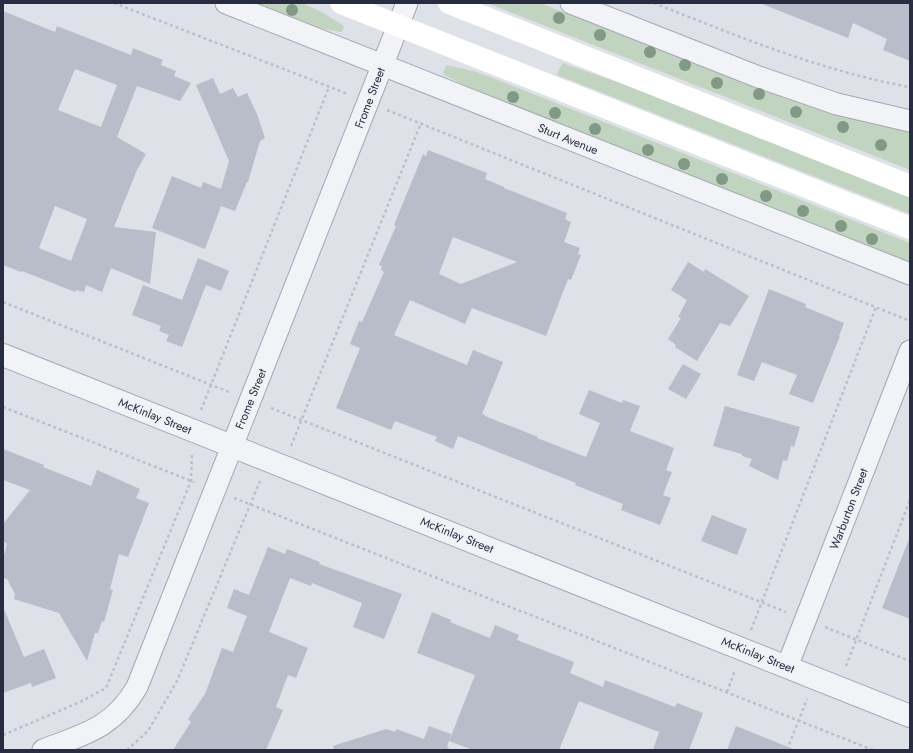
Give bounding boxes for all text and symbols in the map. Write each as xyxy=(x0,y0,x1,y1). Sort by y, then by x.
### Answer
street label: Frome Street xyxy=(350,65,390,131)
street label: Sturt Avenue xyxy=(535,119,601,159)
street label: Frome Street xyxy=(231,366,271,432)
street label: McKinlay Street xyxy=(116,393,194,439)
street label: Warburton Street xyxy=(825,466,873,552)
street label: McKinlay Street xyxy=(418,512,496,558)
street label: McKinlay Street xyxy=(719,632,797,678)

